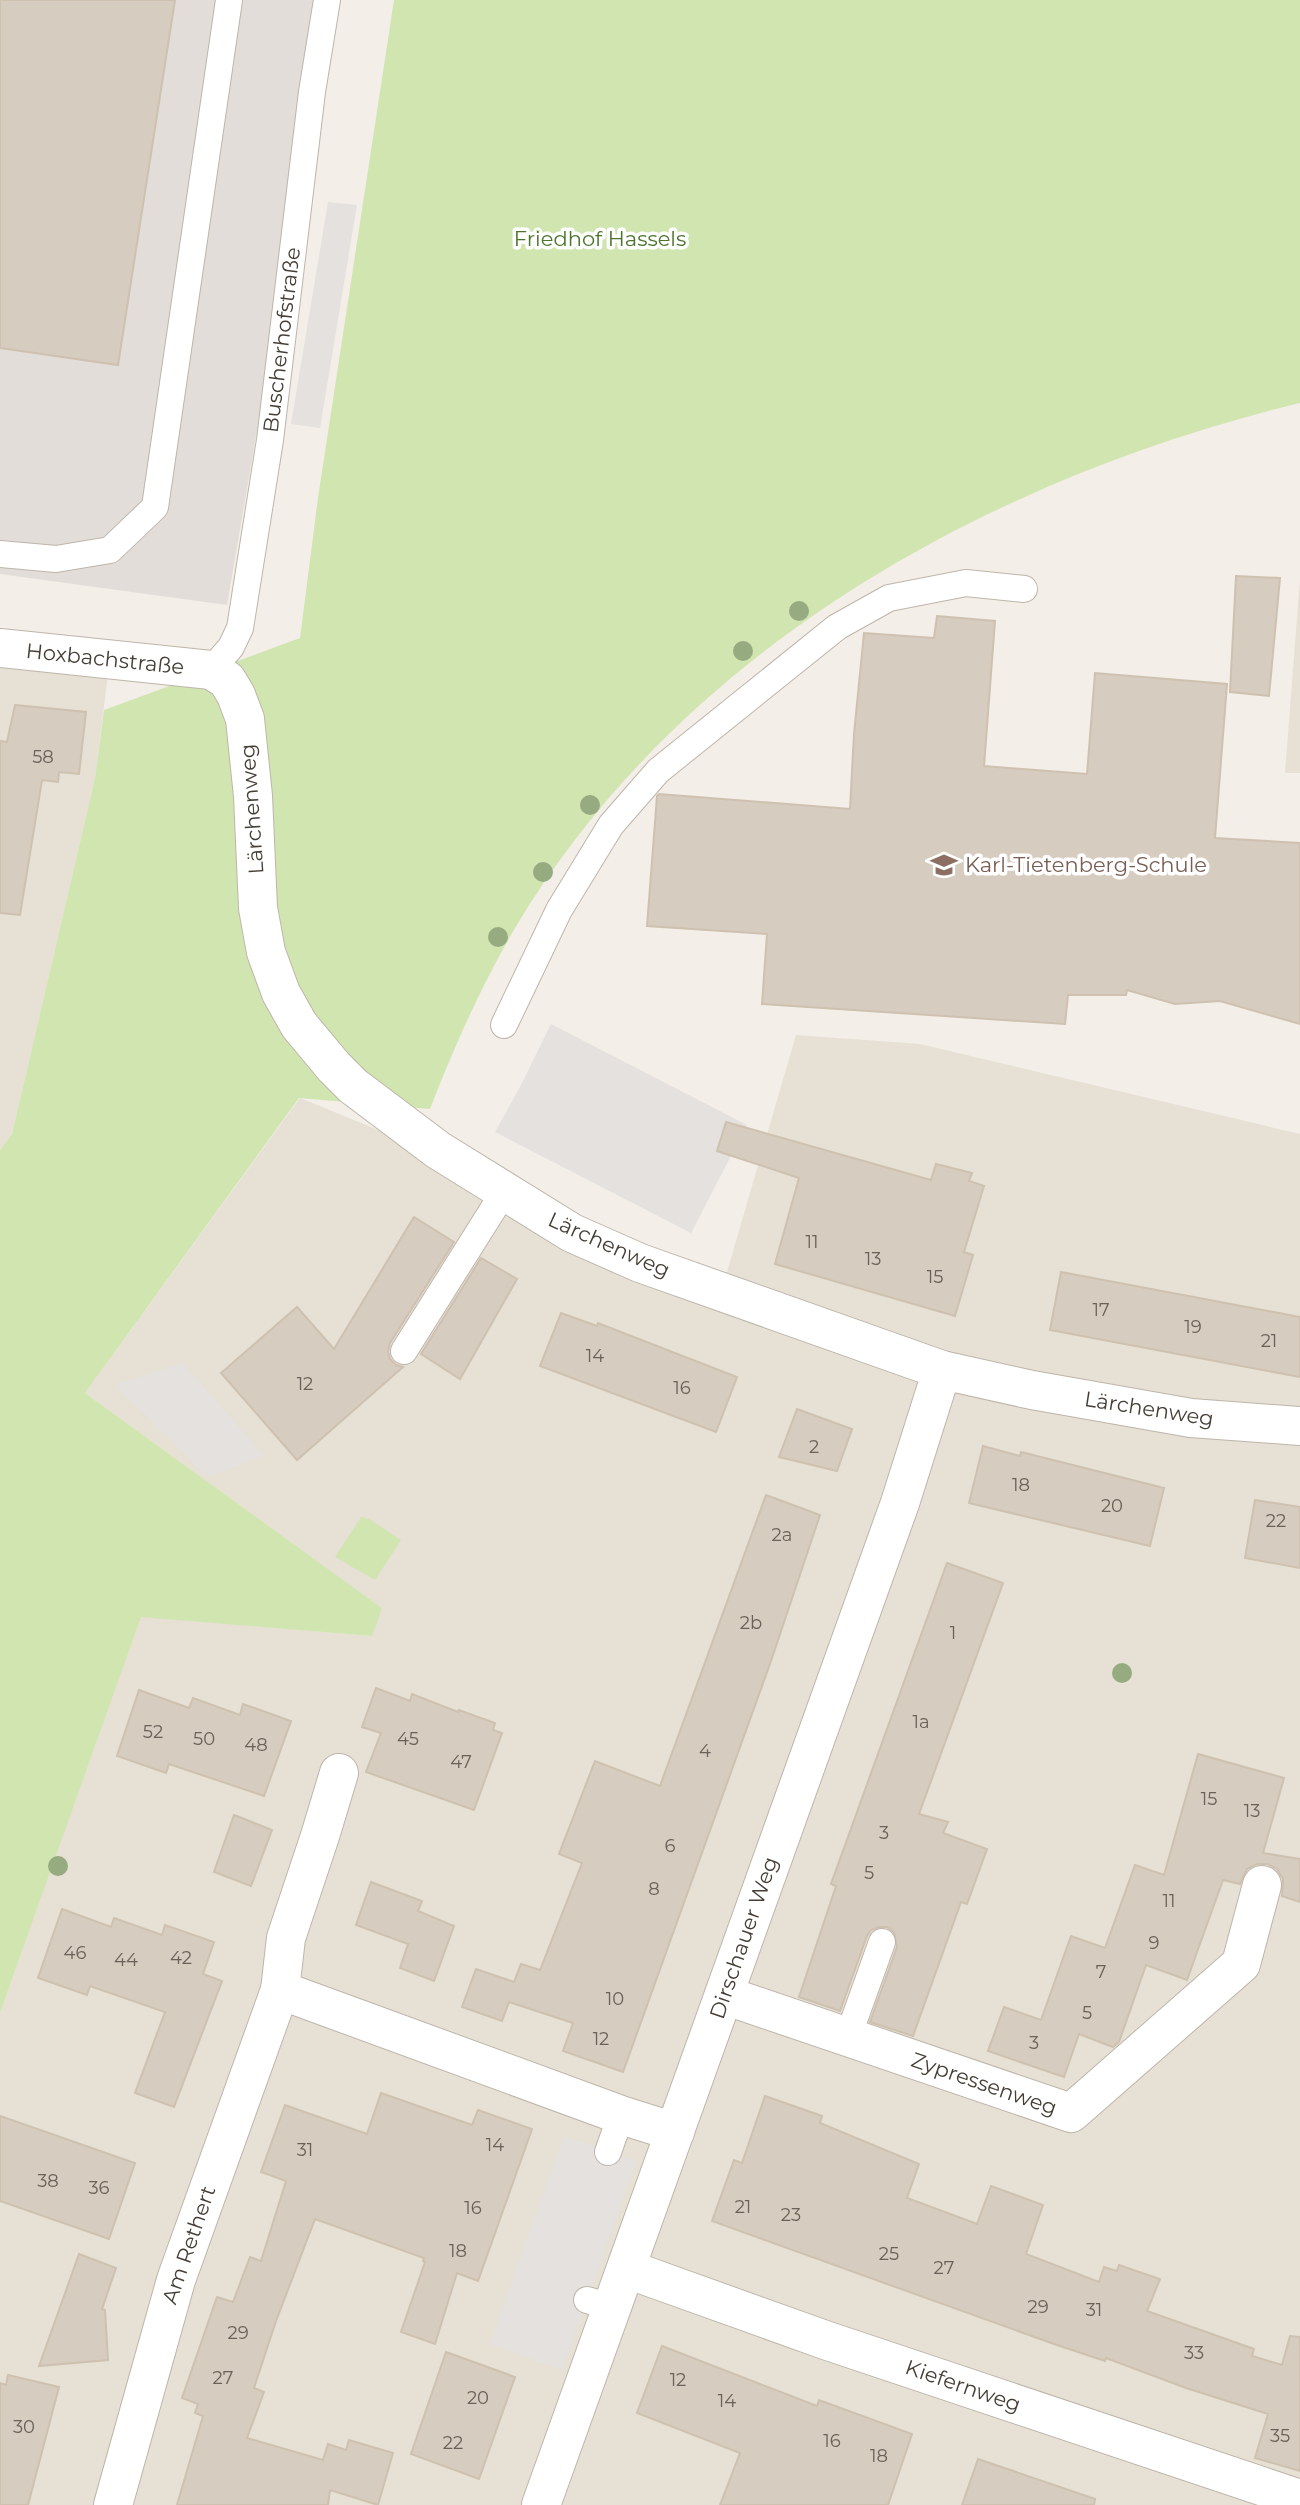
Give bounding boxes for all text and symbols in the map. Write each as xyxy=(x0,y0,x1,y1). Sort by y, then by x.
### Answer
park label: Friedhof Hassels xyxy=(514,226,686,251)
street label: Buscherhofstraße xyxy=(258,246,305,434)
street label: Hoxbachstraße xyxy=(25,638,185,679)
street label: Lärchenweg xyxy=(234,743,269,875)
house number: 58 xyxy=(32,746,54,768)
school or university icon: Karl-Tietenberg-Schule xyxy=(929,850,959,880)
place label: Karl-Tietenberg-Schule xyxy=(965,852,1207,877)
street label: Lärchenweg xyxy=(544,1207,674,1283)
house number: 11 xyxy=(806,1231,819,1253)
house number: 13 xyxy=(865,1248,881,1270)
house number: 15 xyxy=(927,1266,943,1288)
house number: 17 xyxy=(1092,1299,1110,1321)
house number: 19 xyxy=(1184,1316,1202,1338)
house number: 21 xyxy=(1261,1330,1277,1352)
house number: 14 xyxy=(586,1345,604,1367)
house number: 12 xyxy=(297,1373,313,1395)
house number: 16 xyxy=(673,1377,691,1399)
street label: Lärchenweg xyxy=(1083,1386,1216,1431)
house number: 2 xyxy=(809,1436,819,1458)
house number: 18 xyxy=(1012,1474,1030,1496)
house number: 20 xyxy=(1101,1495,1123,1517)
house number: 22 xyxy=(1266,1510,1286,1532)
house number: 2a xyxy=(772,1524,792,1546)
house number: 2b xyxy=(740,1612,762,1634)
house number: 1 xyxy=(950,1622,956,1644)
house number: 1a xyxy=(912,1711,930,1733)
house number: 52 xyxy=(143,1721,163,1743)
house number: 50 xyxy=(193,1728,215,1750)
house number: 45 xyxy=(397,1728,419,1750)
house number: 48 xyxy=(244,1734,268,1756)
house number: 4 xyxy=(699,1740,711,1762)
house number: 47 xyxy=(450,1751,472,1773)
house number: 15 xyxy=(1201,1788,1217,1810)
house number: 13 xyxy=(1244,1800,1260,1822)
house number: 3 xyxy=(879,1822,889,1844)
house number: 6 xyxy=(665,1835,676,1857)
street label: Dirschauer Weg xyxy=(704,1853,783,2022)
house number: 5 xyxy=(864,1862,874,1884)
house number: 8 xyxy=(648,1878,660,1900)
house number: 11 xyxy=(1163,1890,1176,1912)
house number: 9 xyxy=(1149,1932,1160,1954)
house number: 46 xyxy=(64,1942,86,1964)
house number: 42 xyxy=(170,1947,192,1969)
house number: 44 xyxy=(114,1949,138,1971)
house number: 7 xyxy=(1096,1961,1106,1983)
house number: 10 xyxy=(606,1988,624,2010)
house number: 5 xyxy=(1082,2002,1092,2024)
house number: 12 xyxy=(593,2028,609,2050)
house number: 3 xyxy=(1029,2032,1039,2054)
street label: Zypressenweg xyxy=(908,2047,1060,2120)
house number: 14 xyxy=(486,2134,504,2156)
house number: 31 xyxy=(297,2139,313,2161)
house number: 38 xyxy=(37,2170,59,2192)
house number: 36 xyxy=(88,2177,110,2199)
street label: Am Rethert xyxy=(157,2182,220,2307)
house number: 21 xyxy=(735,2196,751,2218)
house number: 16 xyxy=(464,2197,482,2219)
house number: 23 xyxy=(781,2204,801,2226)
house number: 18 xyxy=(449,2240,467,2262)
house number: 25 xyxy=(879,2243,899,2265)
house number: 27 xyxy=(934,2257,954,2279)
house number: 29 xyxy=(1027,2296,1049,2318)
house number: 31 xyxy=(1086,2299,1102,2321)
house number: 29 xyxy=(227,2322,249,2344)
house number: 33 xyxy=(1184,2342,1204,2364)
street label: Kiefernweg xyxy=(902,2354,1024,2417)
house number: 27 xyxy=(213,2367,233,2389)
house number: 12 xyxy=(670,2369,686,2391)
house number: 20 xyxy=(467,2387,489,2409)
house number: 14 xyxy=(718,2390,736,2412)
house number: 30 xyxy=(13,2416,35,2438)
house number: 35 xyxy=(1270,2425,1290,2447)
house number: 16 xyxy=(823,2430,841,2452)
house number: 22 xyxy=(443,2432,463,2454)
house number: 18 xyxy=(870,2445,888,2467)

